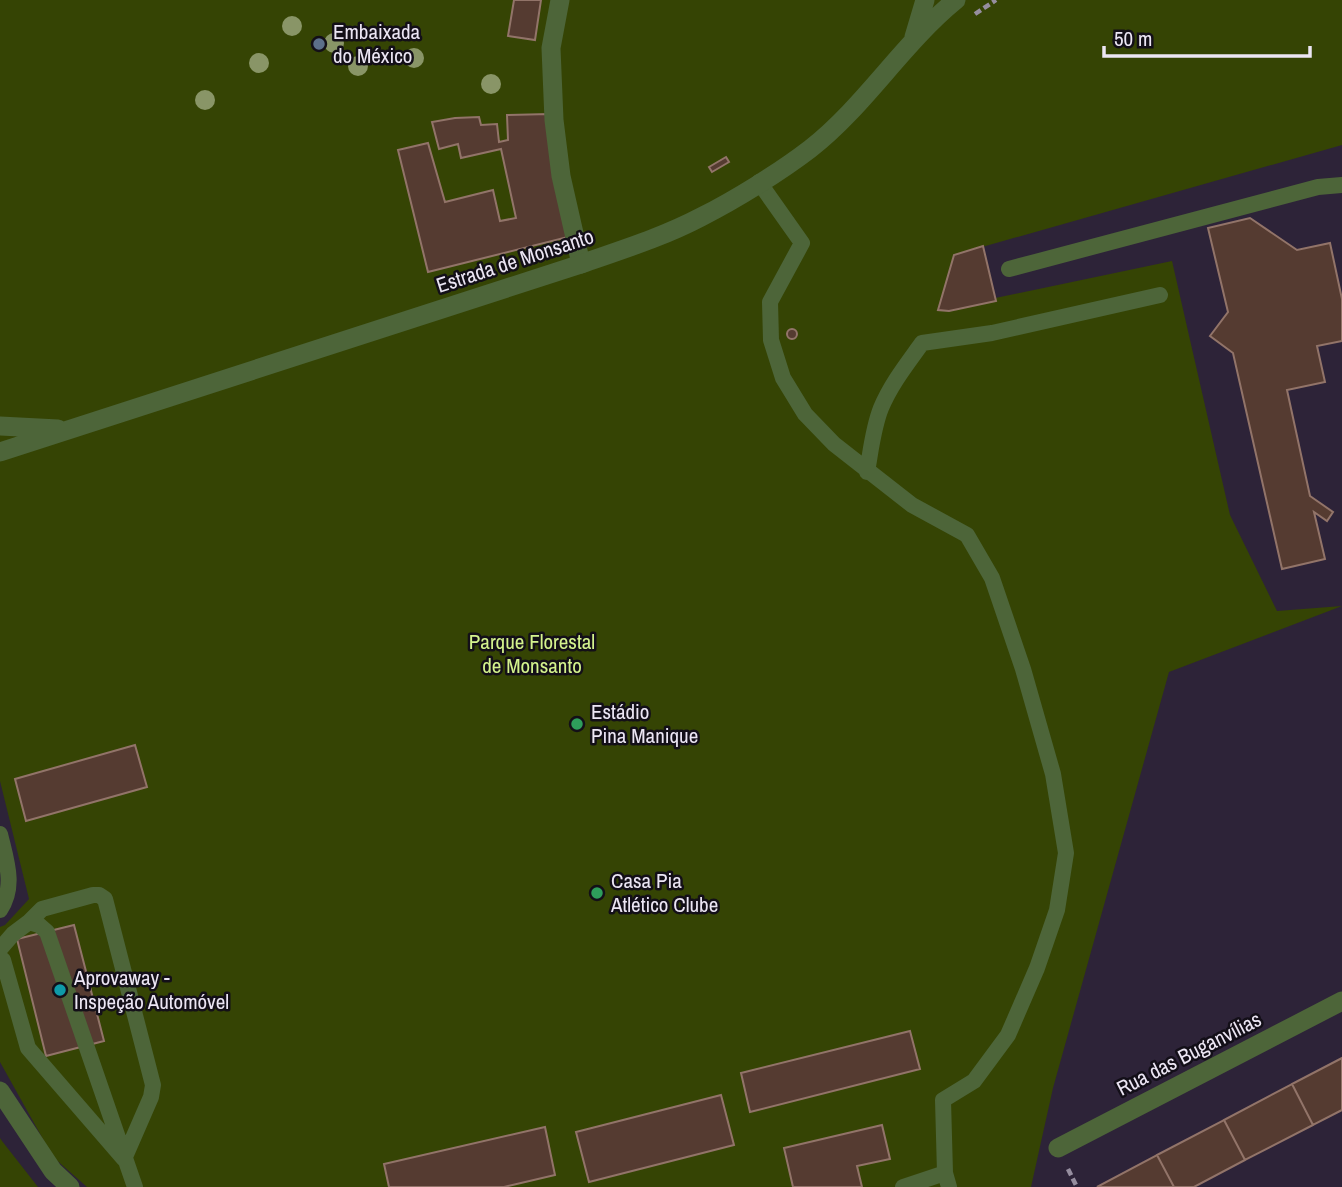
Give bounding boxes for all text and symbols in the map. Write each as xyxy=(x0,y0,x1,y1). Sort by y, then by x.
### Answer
scale bar xyxy=(1104,14,1310,58)
place label: Embaixada do México xyxy=(333,17,421,70)
text: 50 m xyxy=(1114,24,1152,53)
marker: Embaixada do México xyxy=(311,36,327,52)
street label: Estrada de Monsanto xyxy=(433,221,597,300)
park label: Parque Florestal de Monsanto xyxy=(469,627,595,680)
place label: Estádio Pina Manique xyxy=(591,697,698,750)
marker: Estádio Pina Manique xyxy=(569,716,585,732)
place label: Casa Pia Atlético Clube xyxy=(610,866,718,919)
marker: Casa Pia Atlético Clube xyxy=(589,885,605,901)
place label: Aprovaway - Inspeção Automóvel xyxy=(73,963,229,1016)
marker: Aprovaway - Inspeção Automóvel xyxy=(52,982,68,998)
street label: Rua das Buganvílias xyxy=(1111,1005,1266,1103)

